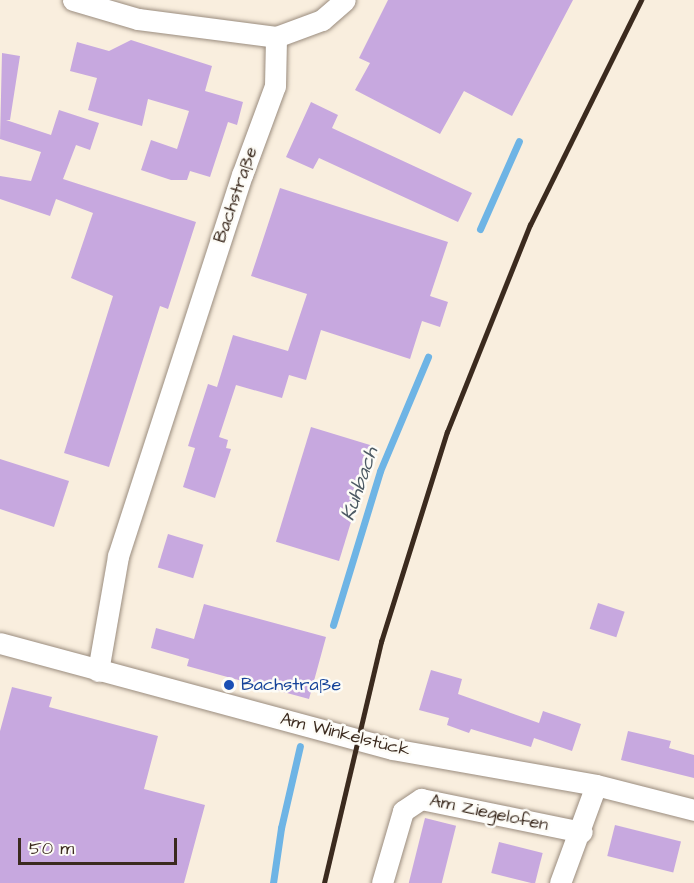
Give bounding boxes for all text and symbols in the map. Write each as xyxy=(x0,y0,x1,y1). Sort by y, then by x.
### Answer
street label: Bachstraße xyxy=(209,144,263,246)
water label: Kuhbach xyxy=(336,444,384,524)
place label: Bachstraße xyxy=(241,674,341,696)
marker: Bachstraße xyxy=(222,678,236,692)
street label: Am Winkelstück xyxy=(278,708,412,762)
street label: Am Ziegelofen xyxy=(428,790,550,836)
scale bar xyxy=(21,826,180,864)
text: 50 m xyxy=(29,836,74,861)

